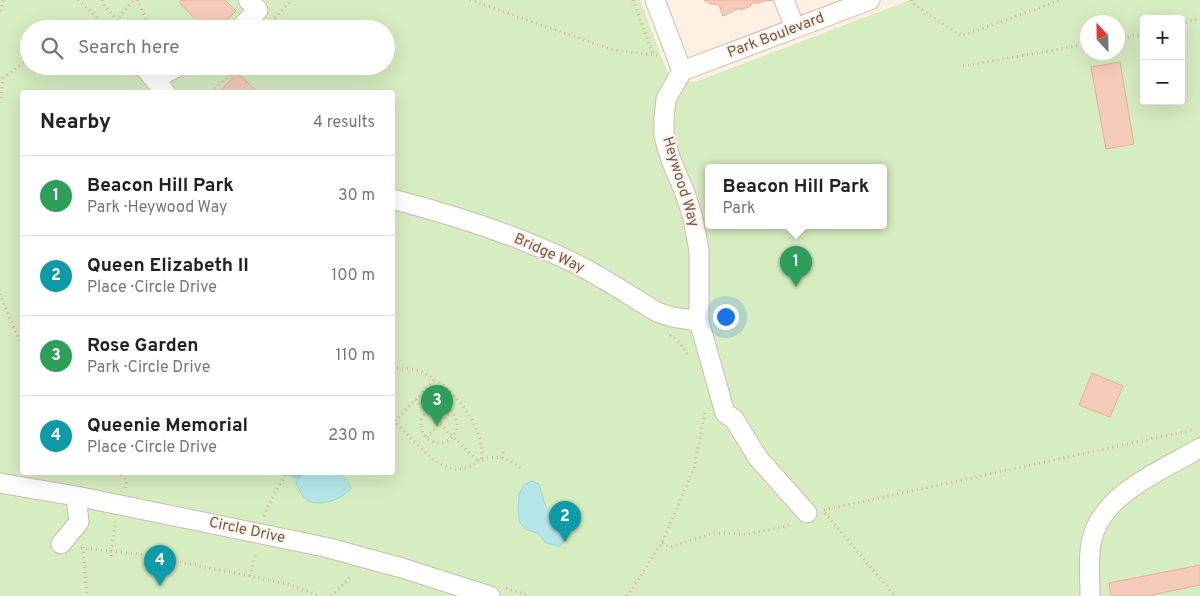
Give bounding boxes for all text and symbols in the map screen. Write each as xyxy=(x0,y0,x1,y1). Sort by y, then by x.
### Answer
street label: Park Boulevard xyxy=(725,9,827,63)
north arrow xyxy=(1080,15,1125,60)
map controls xyxy=(1140,15,1185,105)
button: + xyxy=(1140,15,1185,60)
search box xyxy=(20,20,395,75)
icon: search xyxy=(38,34,66,62)
text: Search here xyxy=(78,36,180,60)
button: − xyxy=(1140,60,1185,105)
text: Nearby xyxy=(40,109,111,136)
text: 4 results xyxy=(313,113,375,133)
street label: Heywood Way xyxy=(657,134,703,230)
popup xyxy=(705,164,887,229)
text: Beacon Hill Park xyxy=(87,174,234,198)
text: Beacon Hill Park xyxy=(723,175,869,199)
text: 1 xyxy=(53,186,59,206)
text: 30 m xyxy=(338,186,375,206)
text: Park · Heywood Way xyxy=(87,198,228,218)
text: Park xyxy=(723,199,756,219)
street label: Bridge Way xyxy=(511,230,587,278)
pin: 1 xyxy=(780,246,812,287)
text: Queen Elizabeth II xyxy=(87,254,249,278)
text: 2 xyxy=(51,266,61,286)
text: 100 m xyxy=(331,266,375,286)
text: Place · Circle Drive xyxy=(87,278,217,298)
your location xyxy=(713,304,739,330)
text: Rose Garden xyxy=(87,334,199,358)
text: 3 xyxy=(51,346,61,366)
text: 110 m xyxy=(335,346,375,366)
text: Park · Circle Drive xyxy=(87,358,210,378)
pin: 3 xyxy=(421,385,453,426)
text: Queenie Memorial xyxy=(87,414,248,438)
text: 4 xyxy=(51,426,61,446)
text: 230 m xyxy=(328,426,375,446)
text: Place · Circle Drive xyxy=(87,438,217,458)
pin: 2 xyxy=(549,501,581,542)
street label: Circle Drive xyxy=(207,514,287,548)
pin: 4 xyxy=(144,545,176,586)

